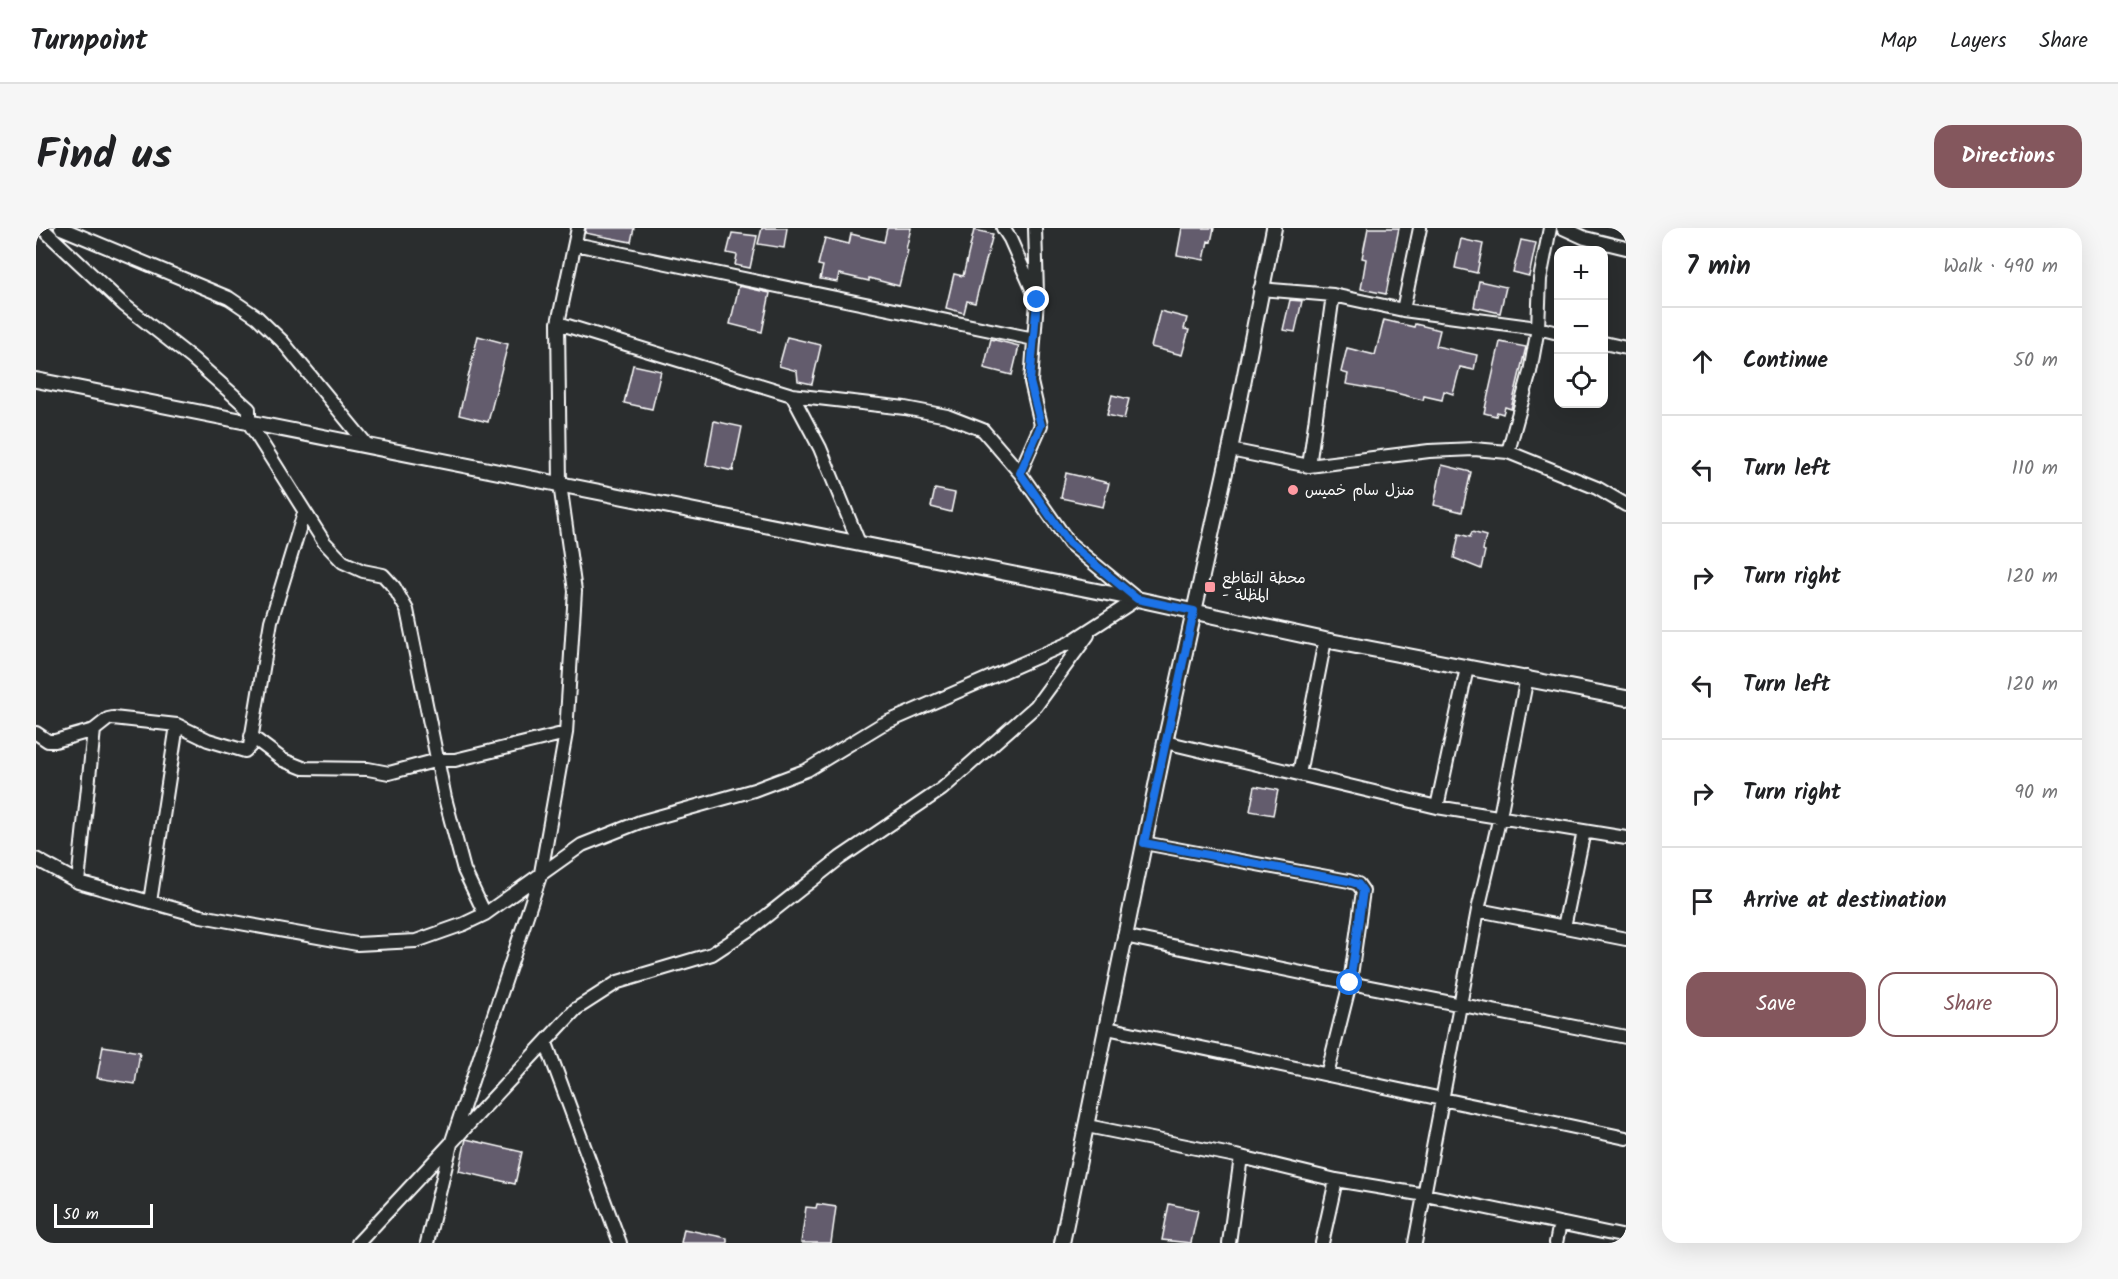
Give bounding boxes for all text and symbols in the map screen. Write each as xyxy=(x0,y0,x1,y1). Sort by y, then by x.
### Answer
text: Turnpoint xyxy=(30,19,148,64)
text: Map xyxy=(1880,25,1917,58)
text: Layers xyxy=(1950,25,2006,58)
text: Share xyxy=(2039,25,2088,58)
text: Find us xyxy=(36,123,172,190)
button: Directions xyxy=(1934,125,2082,188)
map controls xyxy=(1554,246,1608,408)
button: + xyxy=(1554,246,1608,300)
text: 7 min xyxy=(1686,246,1751,288)
text: Walk · 490 m xyxy=(1943,251,2058,283)
route end xyxy=(1023,286,1049,312)
button: − xyxy=(1554,300,1608,354)
text: Continue xyxy=(1743,344,1828,379)
icon: ahead xyxy=(1686,345,1719,378)
text: 50 m xyxy=(2013,345,2058,377)
button: locate xyxy=(1554,354,1608,408)
text: Turn left xyxy=(1743,452,1830,487)
icon: left xyxy=(1686,453,1719,486)
text: 110 m xyxy=(2012,453,2058,485)
place label: منزل سام خميس xyxy=(1305,479,1415,503)
marker: منزل سام خميس xyxy=(1286,483,1300,497)
text: Turn right xyxy=(1743,560,1841,595)
icon: right xyxy=(1686,561,1719,594)
text: 120 m xyxy=(2006,561,2058,593)
place label: محطة التقاطع - المظلة xyxy=(1222,567,1306,608)
marker: محطة التقاطع - المظلة xyxy=(1203,580,1217,594)
text: Turn left xyxy=(1743,668,1830,703)
icon: left xyxy=(1686,669,1719,702)
text: 120 m xyxy=(2006,669,2058,701)
text: Turn right xyxy=(1743,776,1841,811)
icon: right xyxy=(1686,777,1719,810)
text: 90 m xyxy=(2014,777,2058,809)
text: Arrive at destination xyxy=(1743,884,1946,919)
icon: arrive xyxy=(1686,885,1719,918)
route start xyxy=(1336,969,1362,995)
button: Save xyxy=(1686,972,1866,1037)
button: Share xyxy=(1878,972,2058,1037)
scale bar xyxy=(54,1201,153,1228)
text: 50 m xyxy=(63,1202,99,1227)

